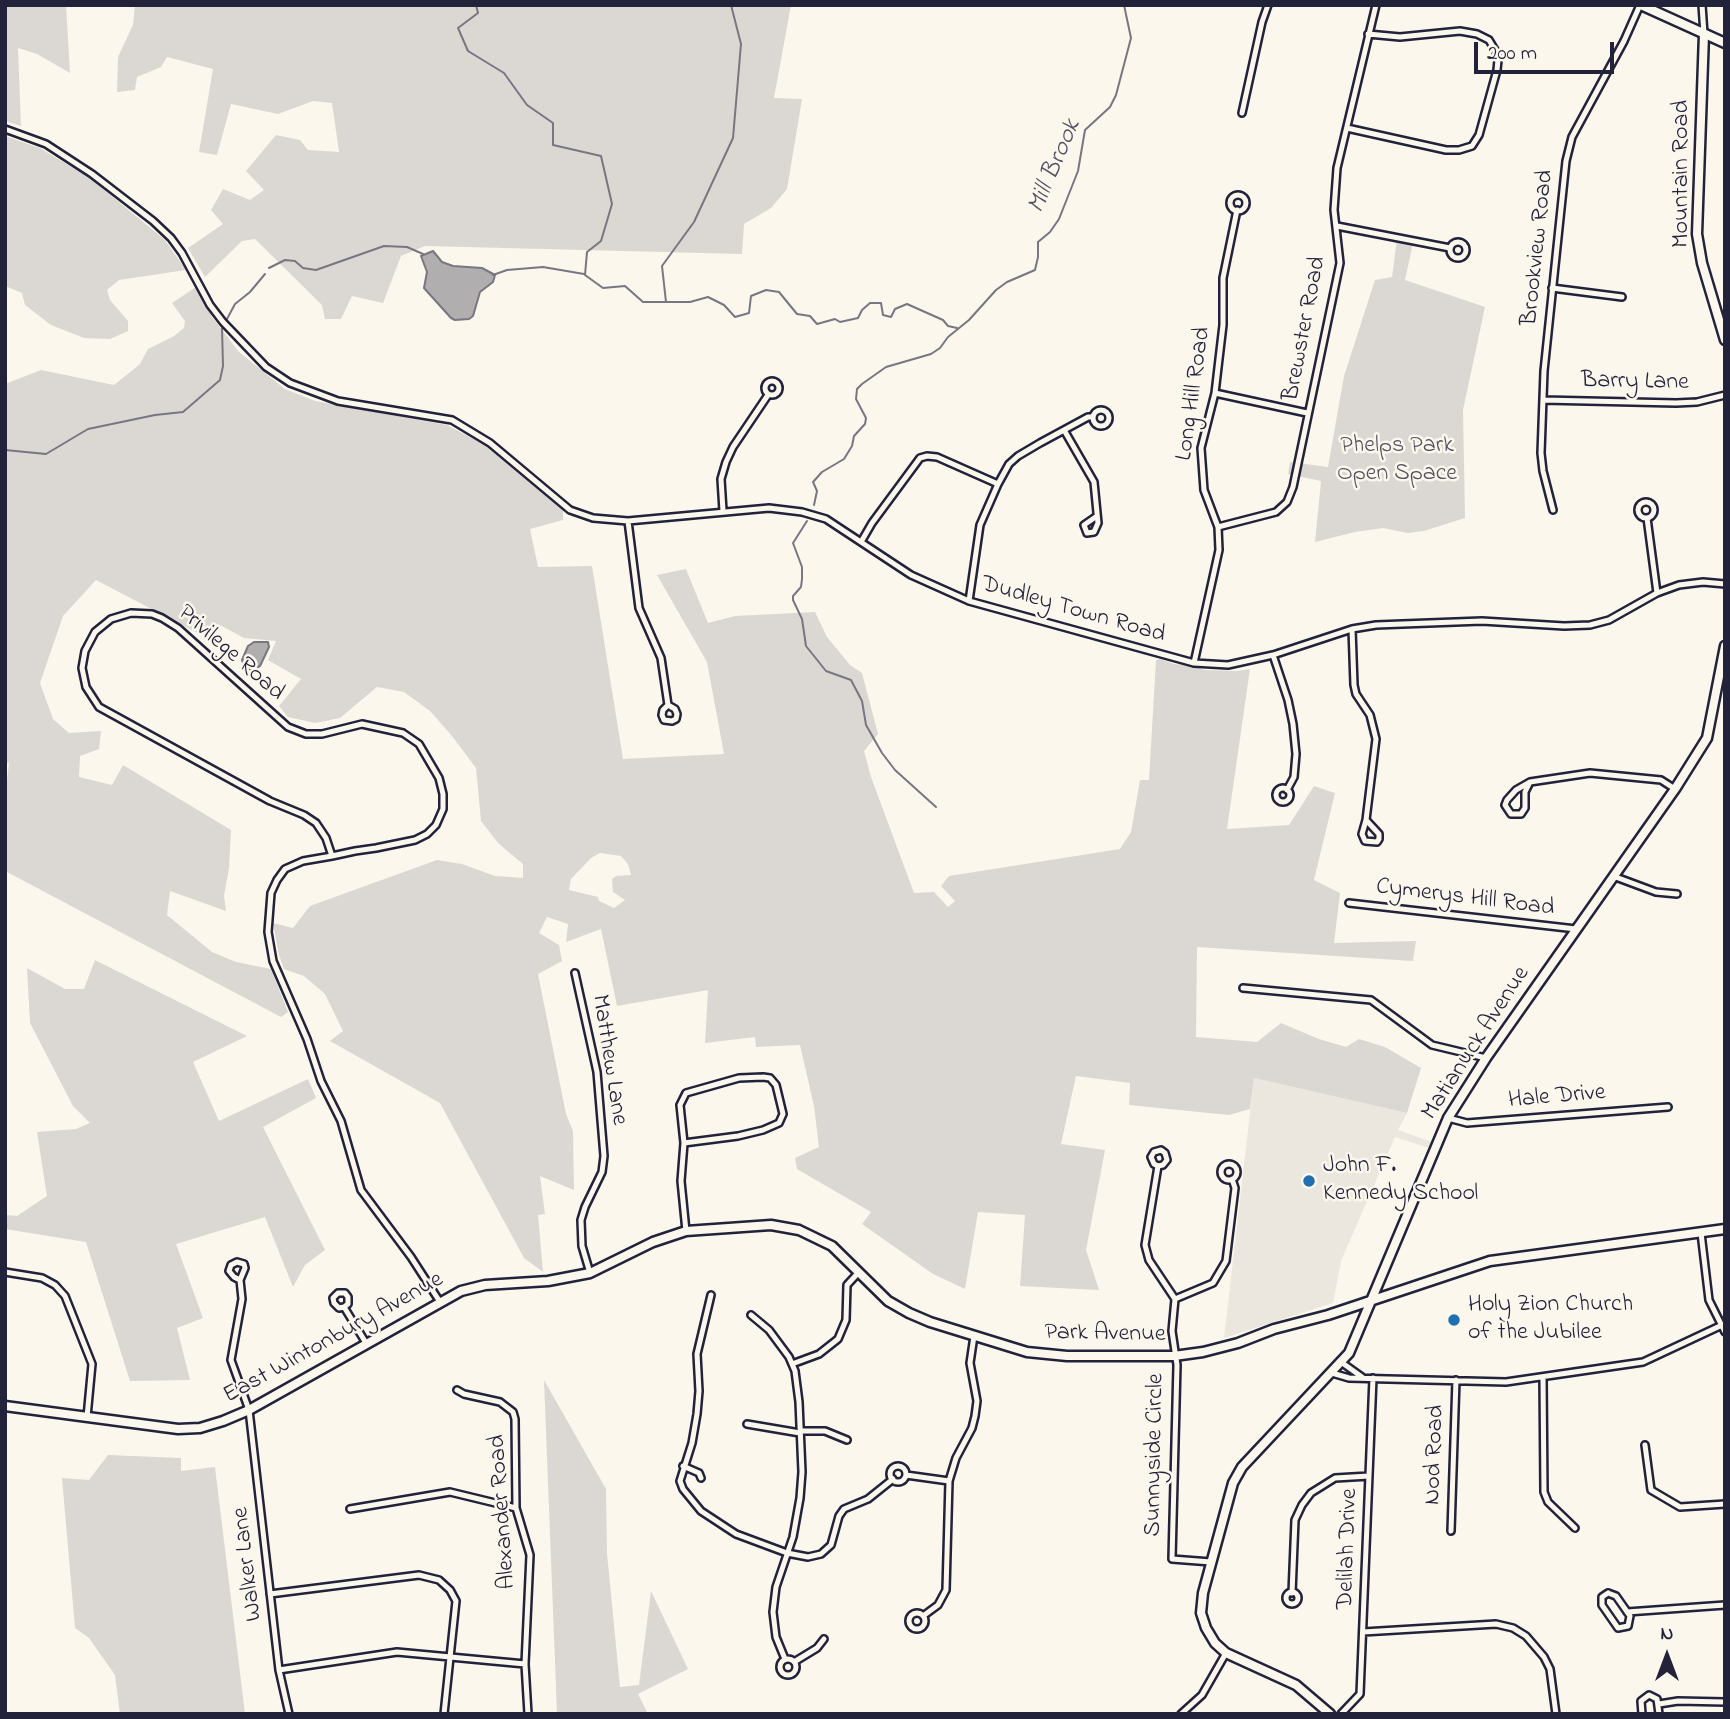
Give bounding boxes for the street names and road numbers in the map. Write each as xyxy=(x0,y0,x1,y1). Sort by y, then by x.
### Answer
street label: Mountain Road xyxy=(1669,100,1697,248)
street label: Brookview Road xyxy=(1516,169,1562,327)
street label: Brewster Road xyxy=(1278,254,1334,404)
street label: Long Hill Road xyxy=(1171,325,1219,463)
street label: Barry Lane xyxy=(1581,368,1689,398)
street label: Dudley Town Road xyxy=(978,571,1168,651)
street label: Privilege Road xyxy=(171,600,289,708)
street label: Cymerys Hill Road xyxy=(1374,874,1556,924)
street label: Matianuck Avenue xyxy=(1417,962,1537,1126)
street label: Matthew Lane xyxy=(583,993,633,1127)
street label: Hale Drive xyxy=(1507,1079,1607,1117)
street label: East Wintonbury Avenue xyxy=(219,1267,449,1411)
street label: Park Avenue xyxy=(1044,1320,1166,1350)
street label: Sunnyside Circle xyxy=(1140,1373,1172,1537)
street label: Nod Road xyxy=(1420,1404,1452,1506)
street label: Alexander Road xyxy=(484,1434,524,1590)
street label: Delilah Drive xyxy=(1332,1488,1366,1610)
street label: Walker Lane xyxy=(228,1505,270,1623)

